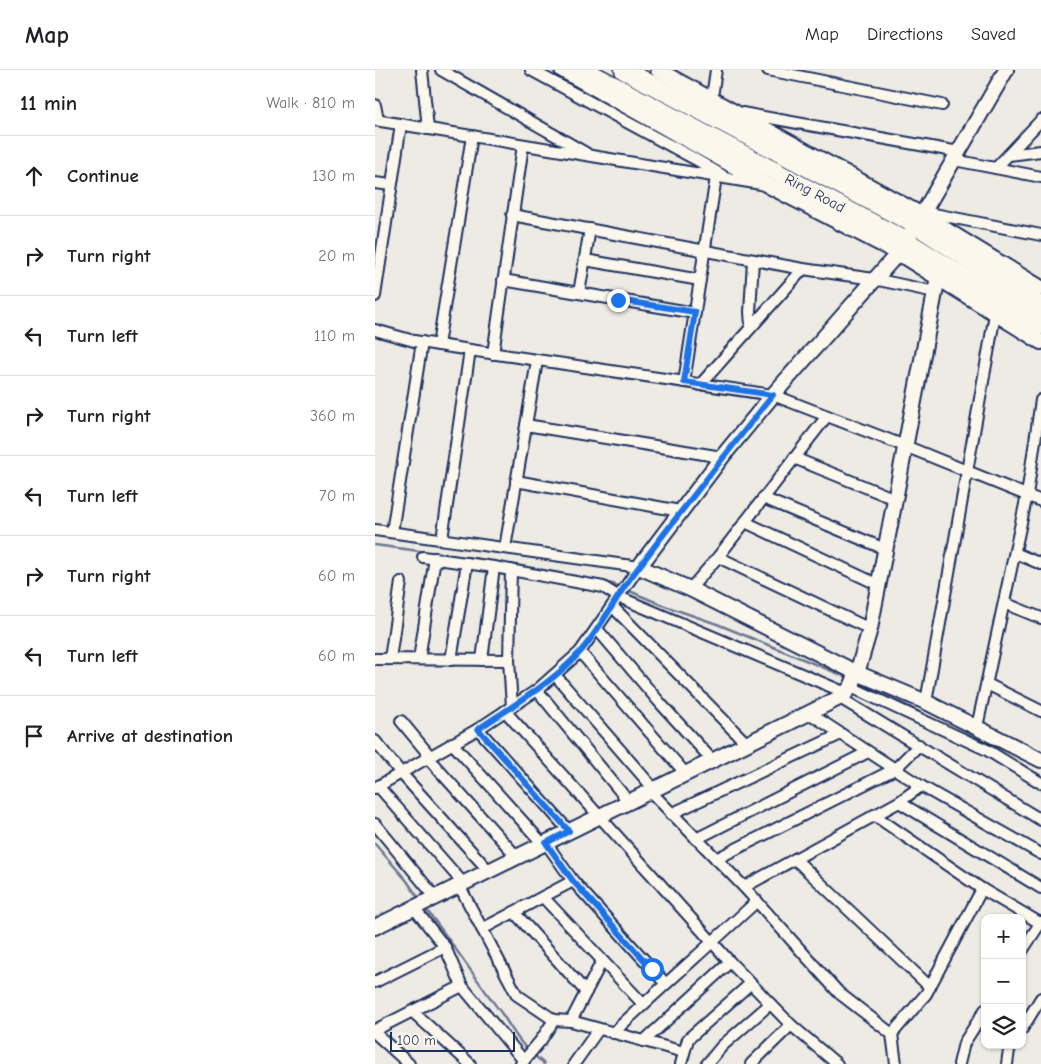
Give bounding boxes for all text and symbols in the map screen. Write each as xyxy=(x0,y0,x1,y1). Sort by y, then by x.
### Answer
text: Map xyxy=(25,21,69,49)
text: Map xyxy=(805,24,839,45)
text: Directions xyxy=(867,24,943,45)
text: Saved xyxy=(971,24,1016,45)
text: 11 min xyxy=(20,91,77,115)
text: Walk · 810 m xyxy=(266,94,355,112)
icon: ahead xyxy=(20,162,48,190)
text: Continue xyxy=(67,165,139,187)
text: 130 m xyxy=(312,167,355,185)
street label: Ring Road xyxy=(782,170,848,216)
icon: right xyxy=(20,242,48,270)
text: Turn right xyxy=(67,245,151,267)
text: 20 m xyxy=(318,247,355,265)
route end xyxy=(607,289,630,312)
icon: left xyxy=(20,322,48,350)
text: Turn left xyxy=(67,325,138,347)
text: 110 m xyxy=(314,327,355,345)
icon: right xyxy=(20,402,48,430)
text: Turn right xyxy=(67,405,151,427)
text: 360 m xyxy=(310,407,355,425)
icon: left xyxy=(20,482,48,510)
text: Turn left xyxy=(67,485,138,507)
text: 70 m xyxy=(319,487,355,505)
icon: right xyxy=(20,562,48,590)
text: Turn right xyxy=(67,565,151,587)
text: 60 m xyxy=(318,567,355,585)
icon: left xyxy=(20,642,48,670)
text: Turn left xyxy=(67,645,138,667)
text: 60 m xyxy=(318,647,355,665)
icon: arrive xyxy=(20,722,48,750)
text: Arrive at destination xyxy=(67,725,233,747)
map controls xyxy=(981,914,1026,1049)
button: + xyxy=(981,914,1026,959)
route start xyxy=(641,958,664,981)
button: − xyxy=(981,959,1026,1004)
button: layers xyxy=(981,1004,1026,1049)
scale bar xyxy=(390,1029,515,1052)
text: 100 m xyxy=(397,1032,436,1049)

